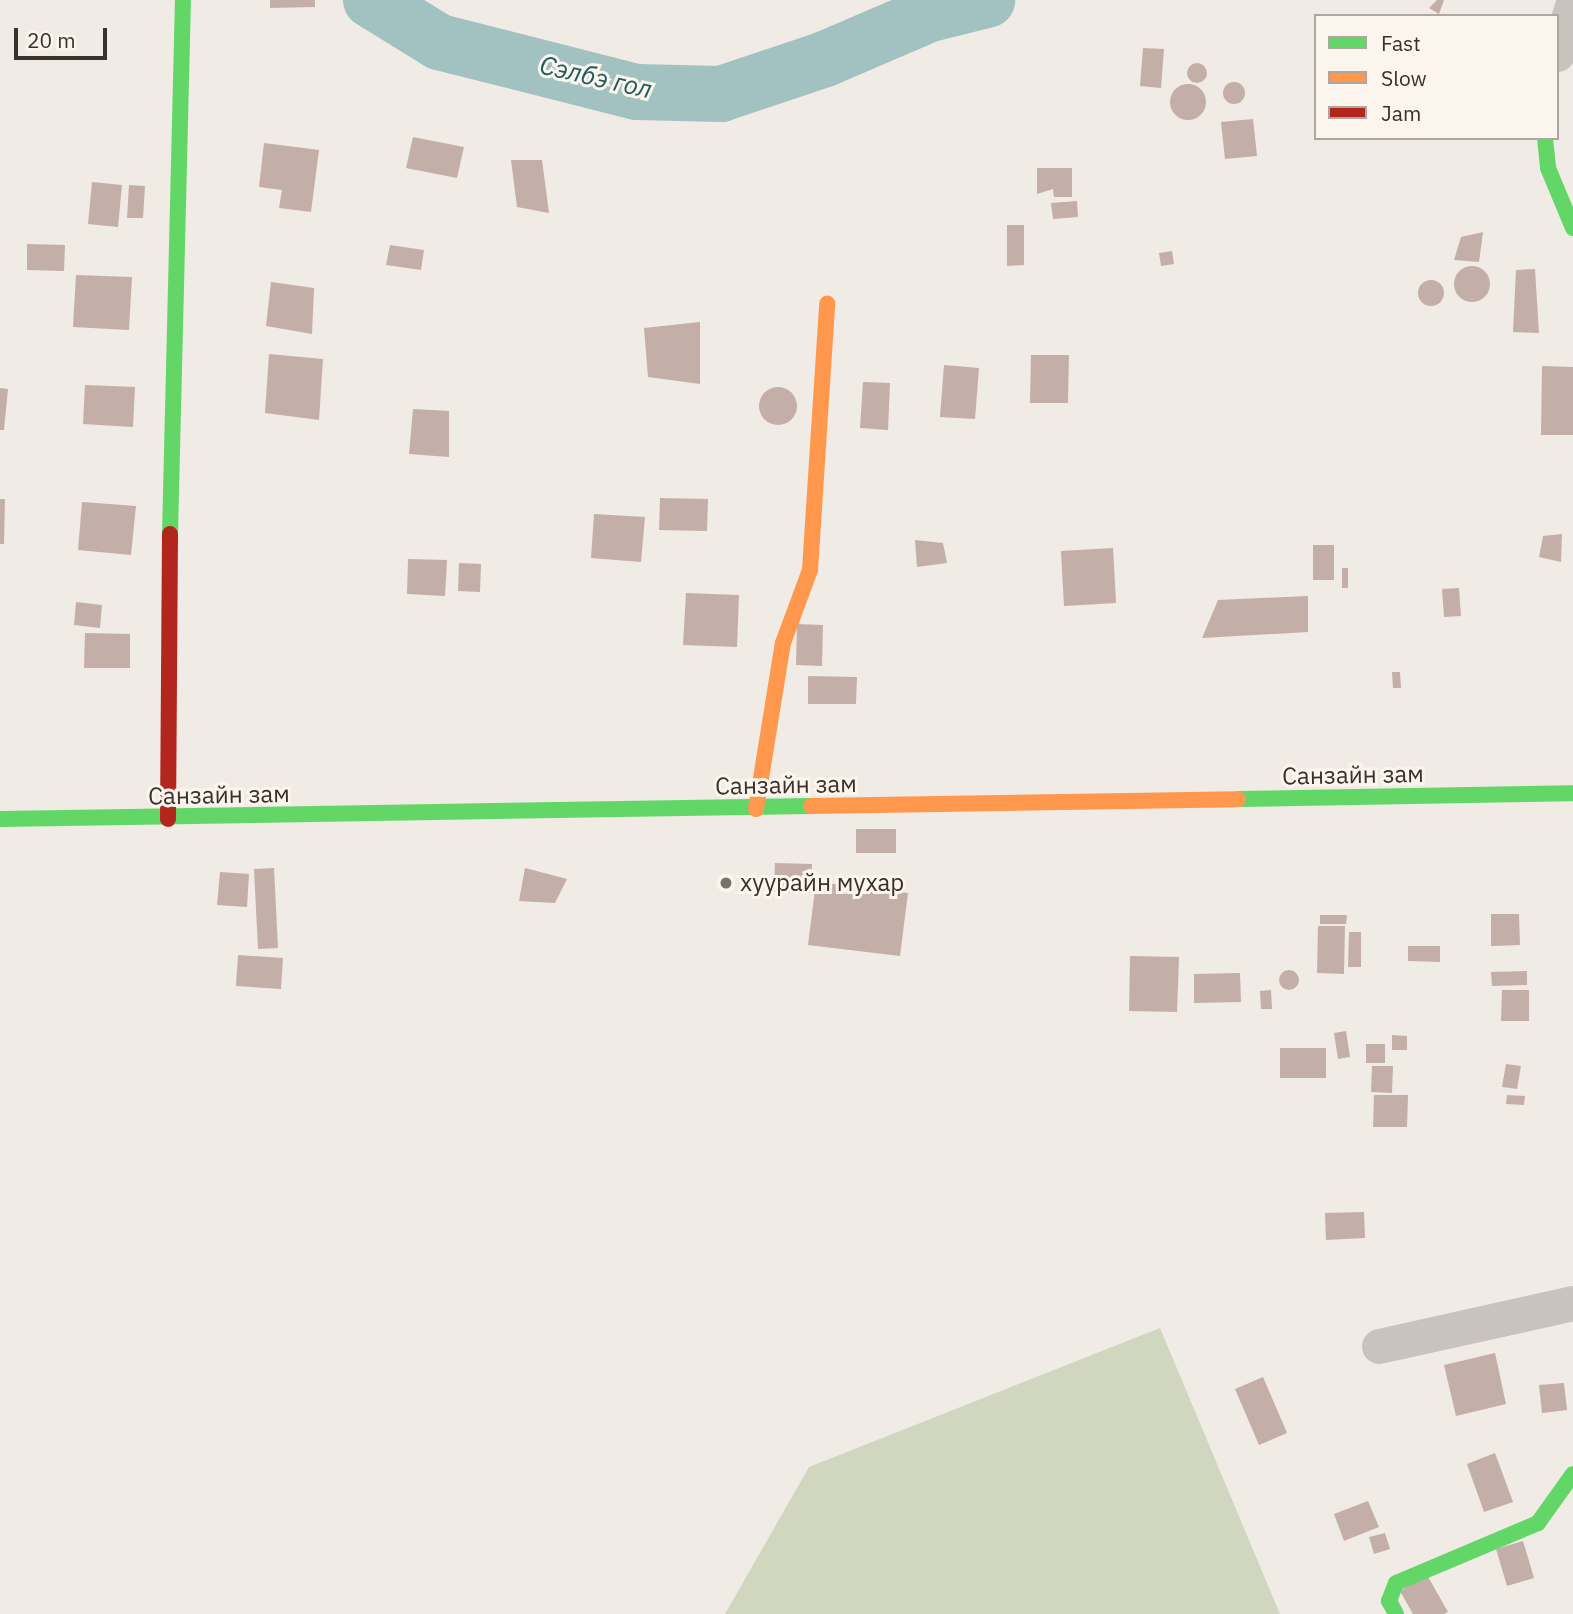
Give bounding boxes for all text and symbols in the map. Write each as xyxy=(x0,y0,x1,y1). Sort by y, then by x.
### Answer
scale bar xyxy=(18,14,110,58)
legend xyxy=(1314,14,1559,140)
text: 20 m xyxy=(27,26,76,54)
text: Fast xyxy=(1381,29,1421,57)
water label: Сэлбэ гол xyxy=(537,49,655,105)
text: Slow xyxy=(1381,64,1427,92)
text: Jam xyxy=(1381,99,1421,127)
street label: Санзайн зам xyxy=(1282,759,1424,791)
street label: Санзайн зам xyxy=(715,769,857,801)
street label: Санзайн зам xyxy=(148,779,290,811)
place label: хуурайн мухар xyxy=(740,869,904,897)
marker: хуурайн мухар xyxy=(718,875,734,891)

